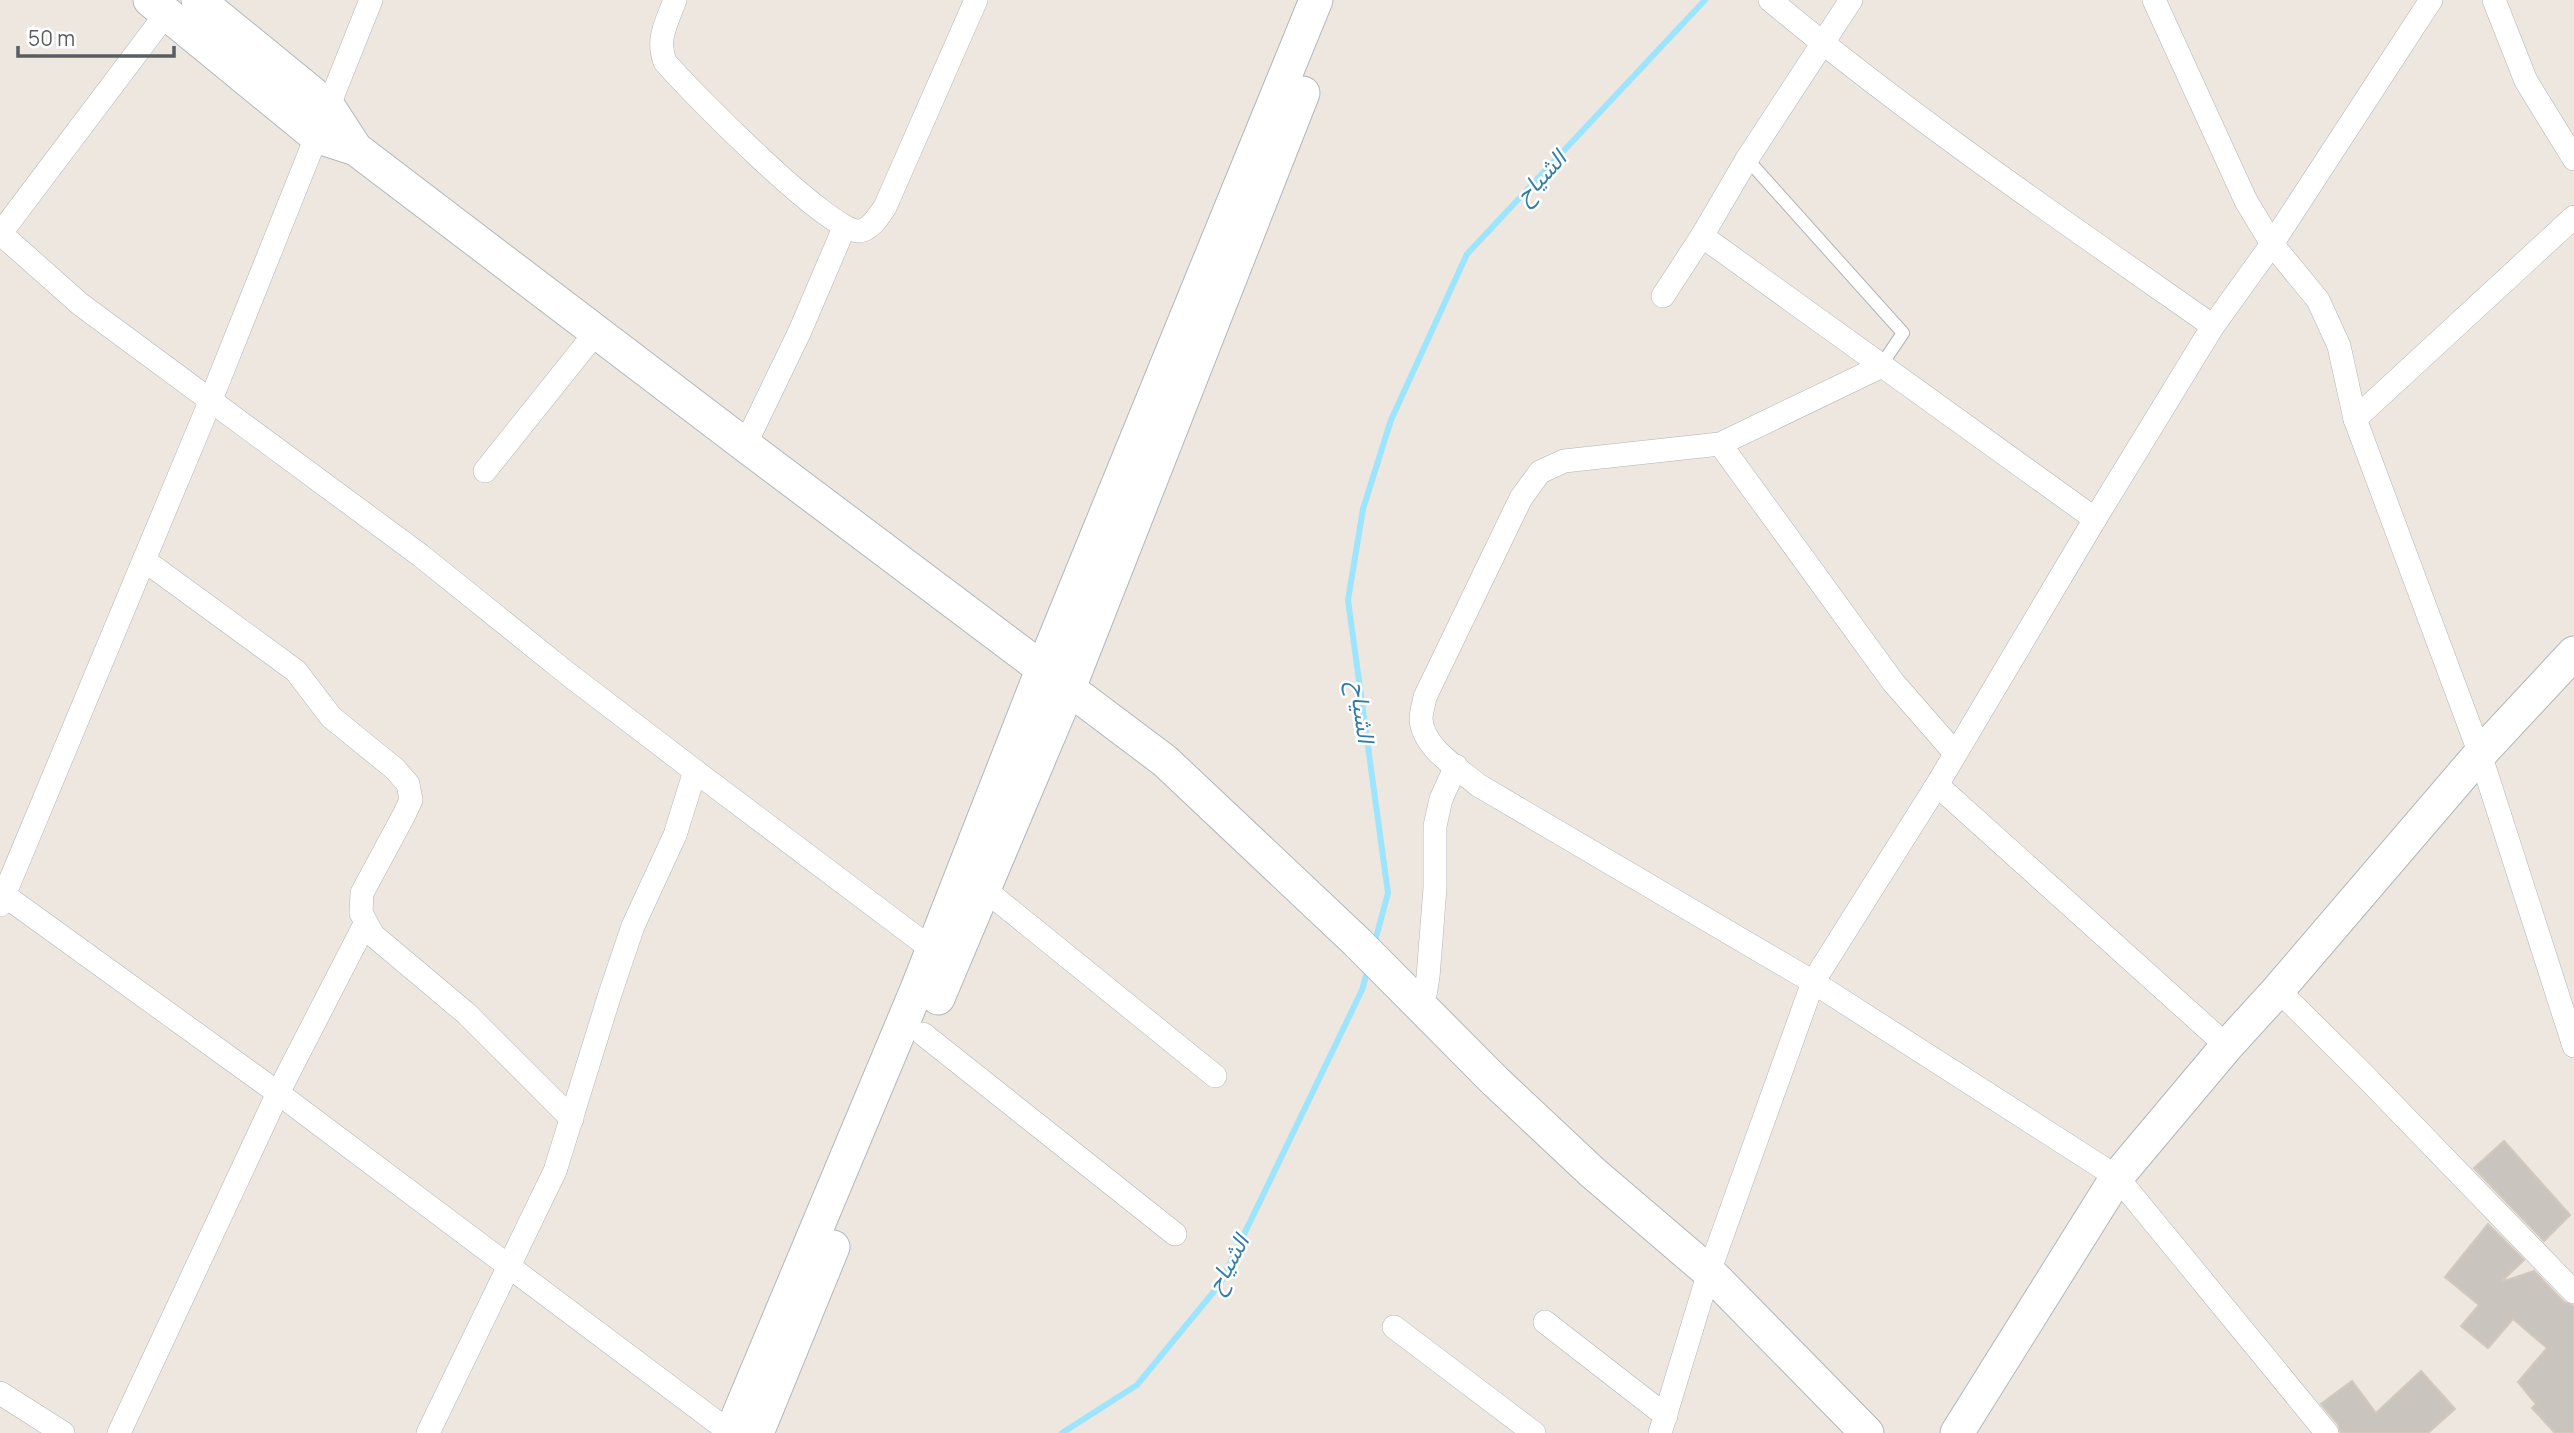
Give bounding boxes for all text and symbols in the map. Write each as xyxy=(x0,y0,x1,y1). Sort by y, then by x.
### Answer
scale bar xyxy=(18,14,173,58)
text: 50 m xyxy=(28,24,75,52)
water label: الشياح xyxy=(1507,141,1576,212)
water label: الشياح xyxy=(1340,679,1383,747)
water label: الشياح xyxy=(1198,1226,1260,1300)

